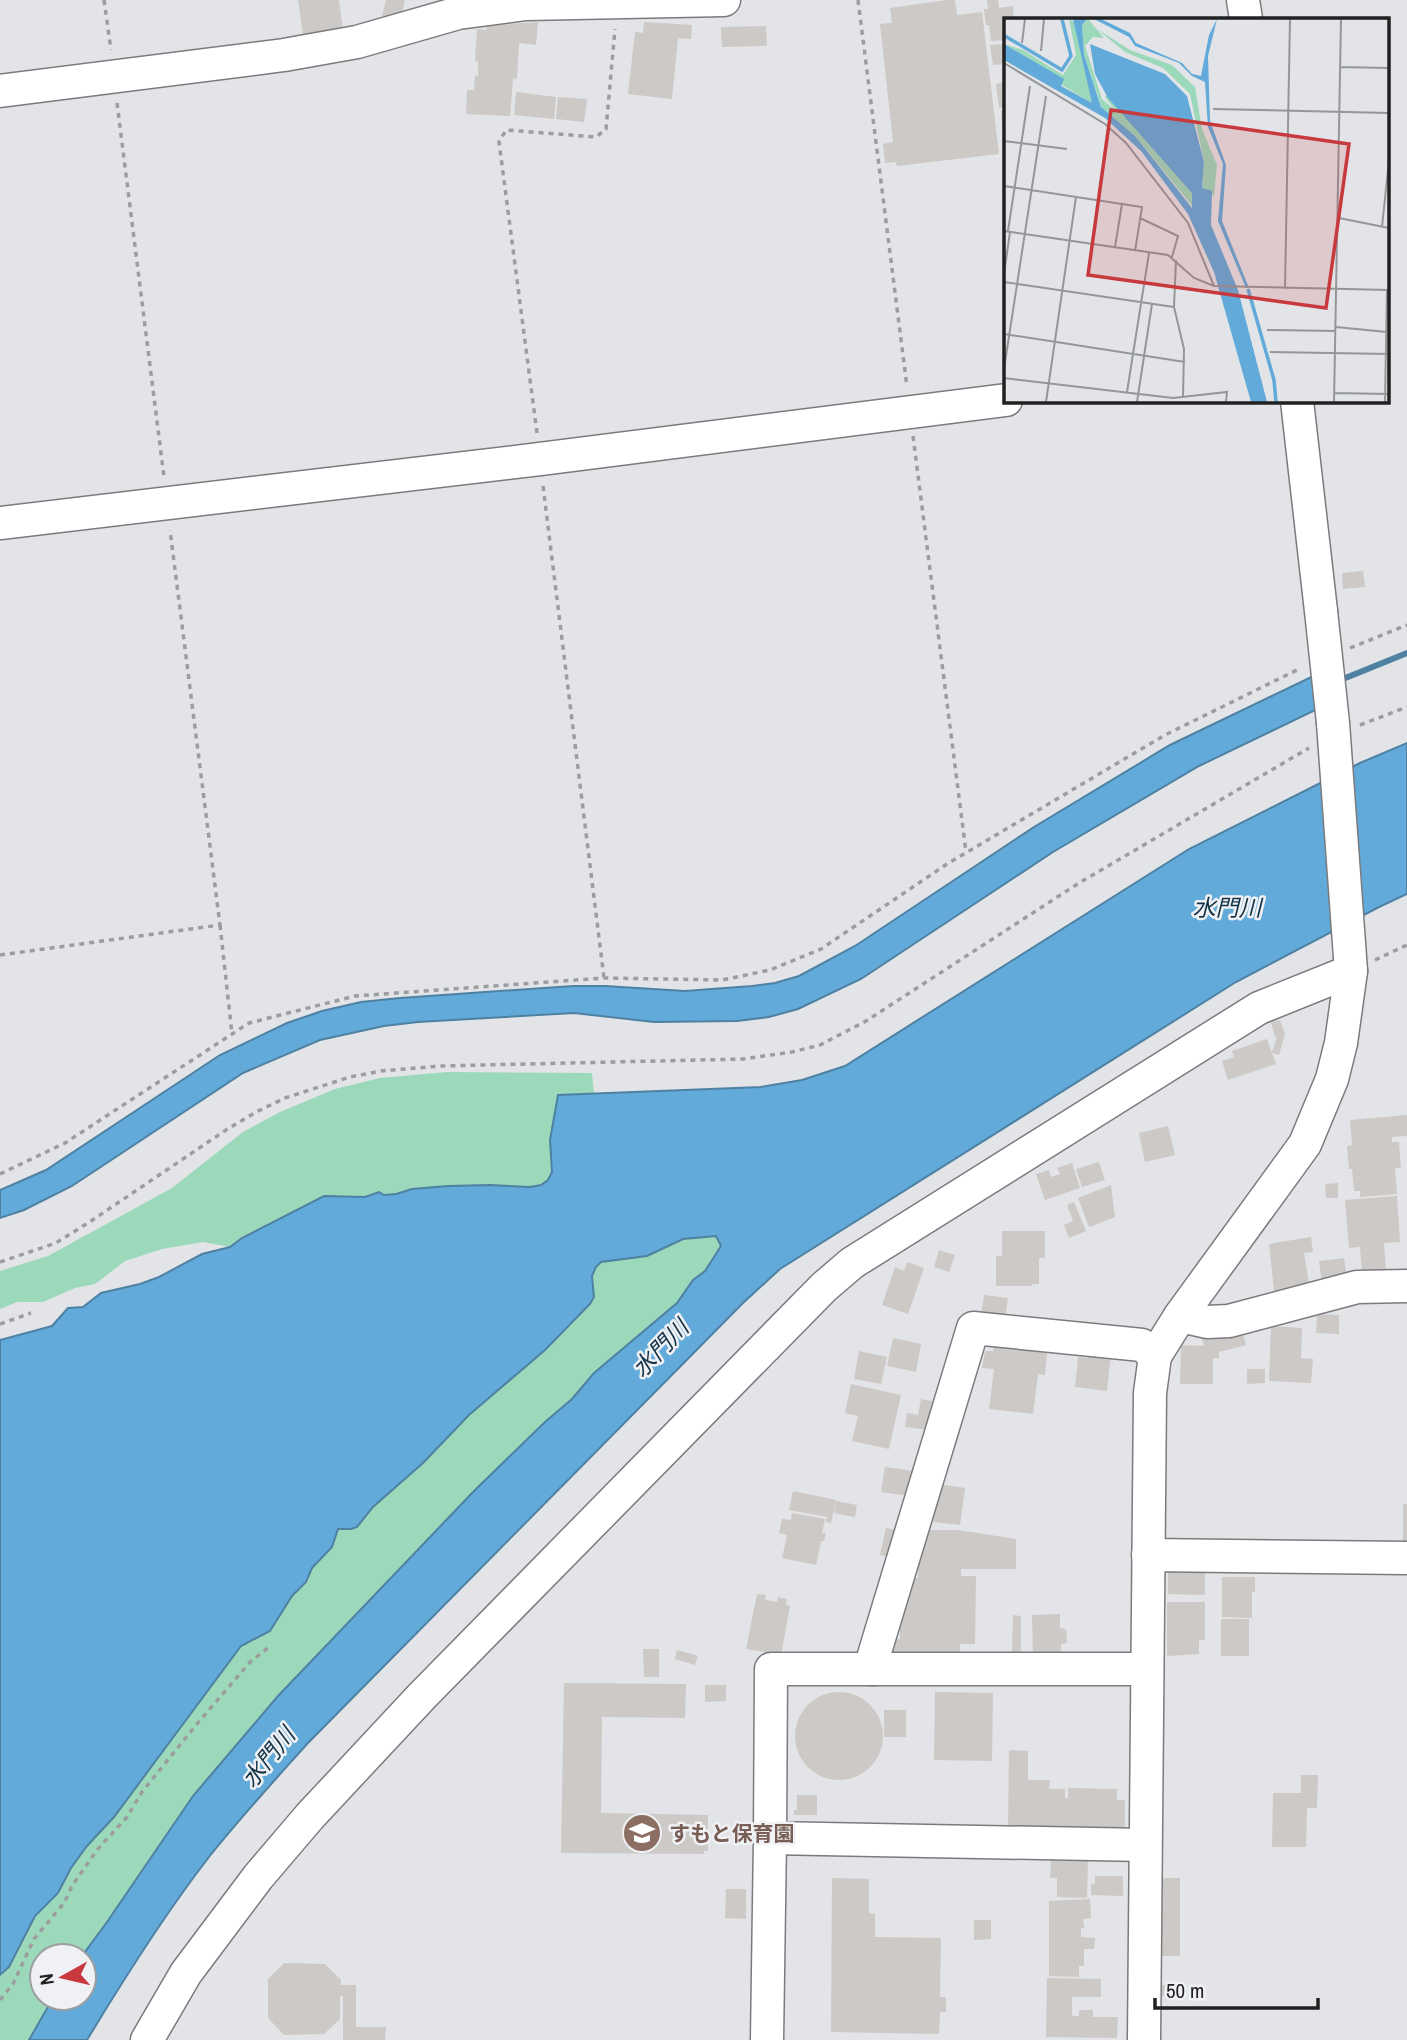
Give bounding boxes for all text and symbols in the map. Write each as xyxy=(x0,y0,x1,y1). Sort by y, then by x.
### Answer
inset map xyxy=(1004,18,1390,402)
water label: 水門川 xyxy=(1193,892,1265,923)
water label: 水門川 xyxy=(625,1310,697,1384)
water label: 水門川 xyxy=(234,1718,304,1794)
school or university icon: すもと保育園 xyxy=(621,1812,663,1854)
place label: すもと保育園 xyxy=(669,1819,795,1848)
north arrow xyxy=(28,1942,98,2012)
scale bar xyxy=(1155,1966,1318,2010)
text: N xyxy=(33,1972,60,1987)
text: 50 m xyxy=(1166,1976,1204,2005)

